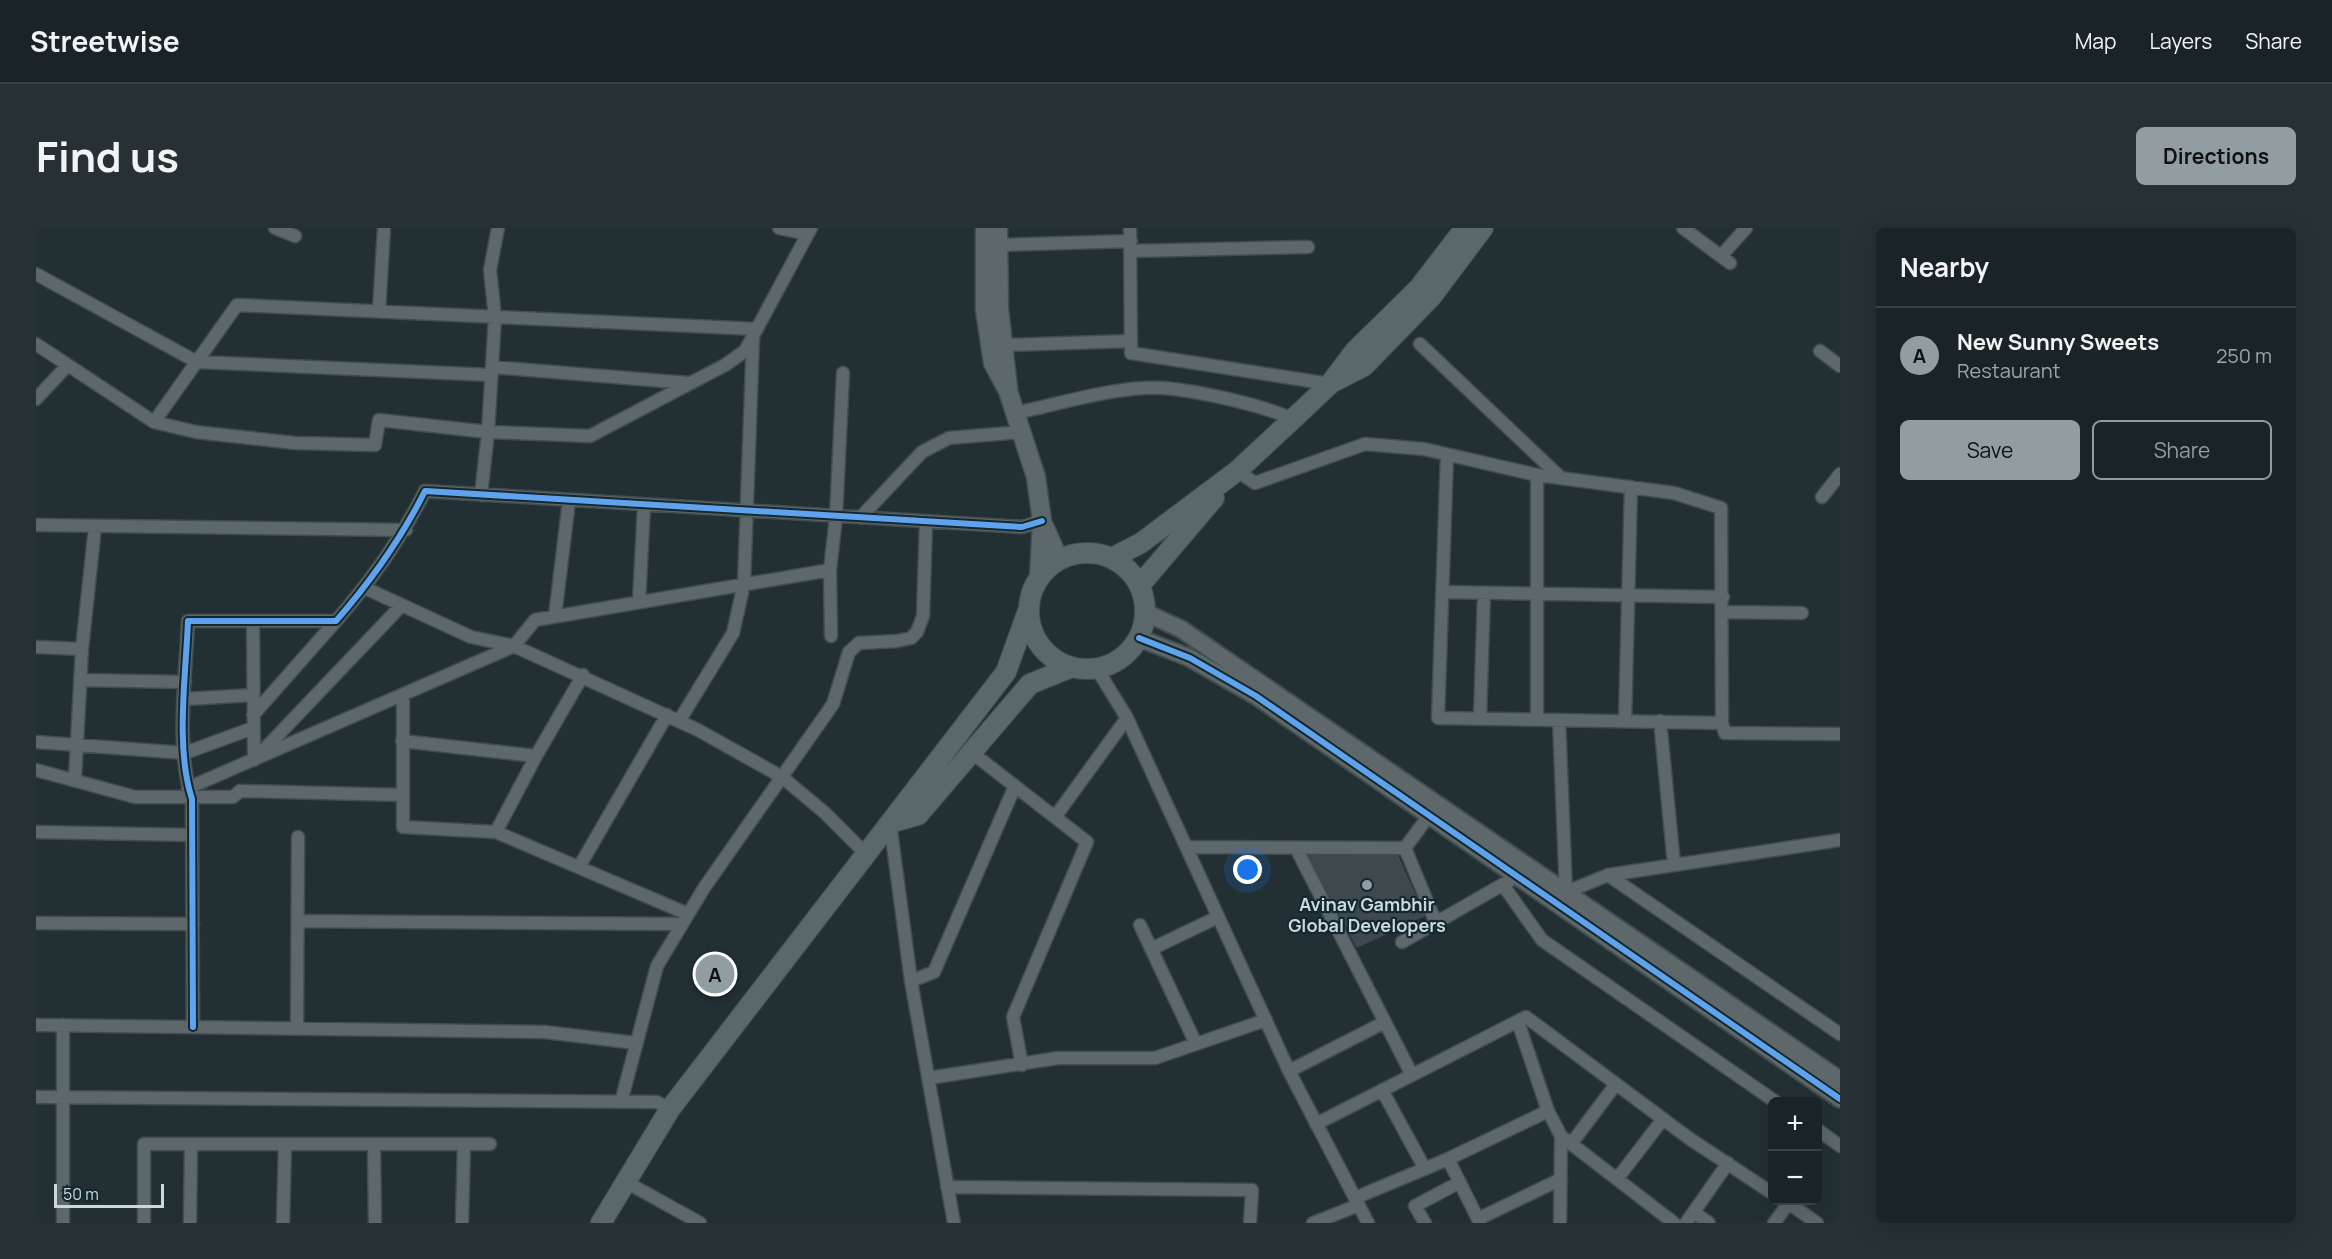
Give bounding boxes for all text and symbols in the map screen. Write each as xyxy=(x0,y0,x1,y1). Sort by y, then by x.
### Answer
text: Streetwise xyxy=(30,22,180,60)
text: Map xyxy=(2075,27,2116,55)
text: Layers xyxy=(2149,27,2212,55)
text: Share xyxy=(2245,27,2302,55)
text: Find us xyxy=(36,127,179,185)
button: Directions xyxy=(2136,127,2296,185)
text: Nearby xyxy=(1900,249,1989,285)
text: New Sunny Sweets xyxy=(1957,327,2159,357)
text: A xyxy=(1913,342,1926,369)
text: 250 m xyxy=(2216,342,2272,369)
text: Restaurant xyxy=(1957,357,2061,384)
button: Save xyxy=(1900,420,2080,480)
button: Share xyxy=(2092,420,2272,480)
your location xyxy=(1233,855,1262,884)
marker: Avinav Gambhir Global Developers xyxy=(1360,878,1374,892)
place label: Avinav Gambhir Global Developers xyxy=(1288,892,1446,937)
pin: A xyxy=(696,952,734,996)
map controls xyxy=(1768,1097,1822,1205)
button: + xyxy=(1768,1097,1822,1151)
button: − xyxy=(1768,1151,1822,1205)
scale bar xyxy=(54,1181,164,1208)
text: 50 m xyxy=(63,1183,99,1205)

